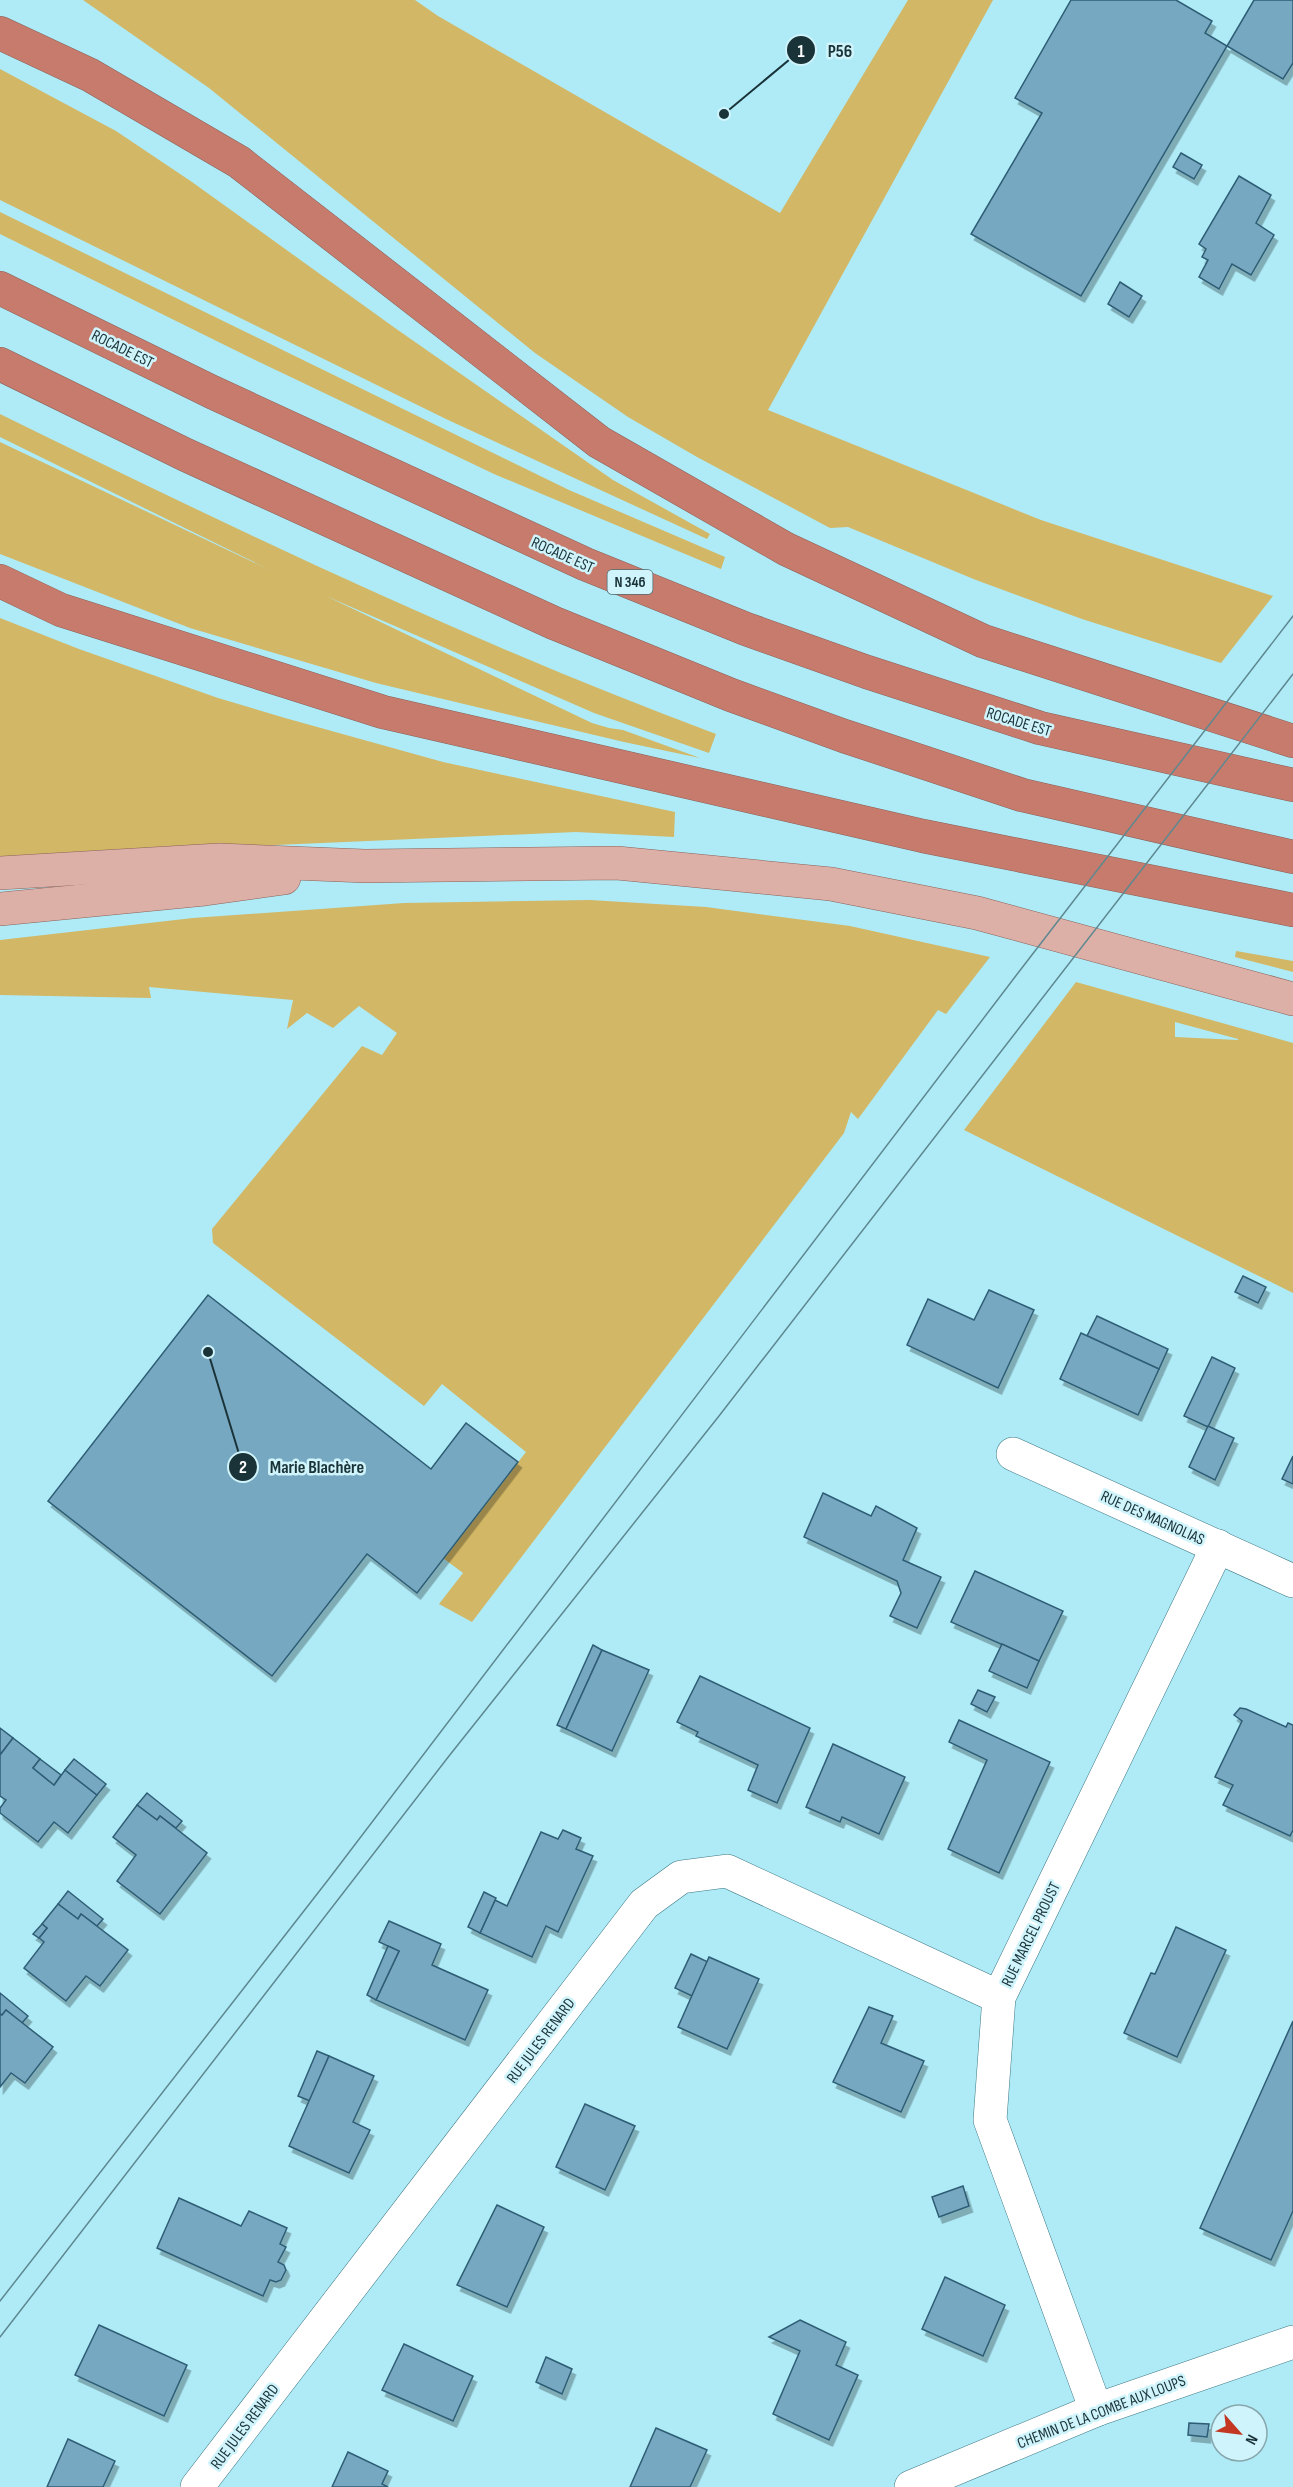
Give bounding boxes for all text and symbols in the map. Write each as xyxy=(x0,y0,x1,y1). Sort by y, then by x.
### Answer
callout: P56 xyxy=(786,32,864,68)
text: 1 xyxy=(797,41,805,62)
text: P56 xyxy=(828,41,852,62)
street label: ROCADE EST xyxy=(88,326,157,373)
street label: ROCADE EST xyxy=(528,533,597,578)
road number: N 346 xyxy=(608,570,652,594)
street label: ROCADE EST xyxy=(984,704,1054,741)
callout: Marie Blachère xyxy=(228,1449,376,1485)
text: 2 xyxy=(239,1457,247,1478)
text: Marie Blachère xyxy=(270,1457,364,1478)
street label: RUE DES MAGNOLIAS xyxy=(1098,1487,1207,1550)
street label: RUE MARCEL PROUST xyxy=(998,1879,1065,1990)
street label: RUE JULES RENARD xyxy=(503,1994,579,2087)
street label: CHEMIN DE LA COMBE AUX LOUPS xyxy=(1015,2371,1189,2453)
street label: RUE JULES RENARD xyxy=(207,2380,283,2473)
north arrow xyxy=(1209,2403,1269,2463)
text: N xyxy=(1241,2431,1261,2448)

